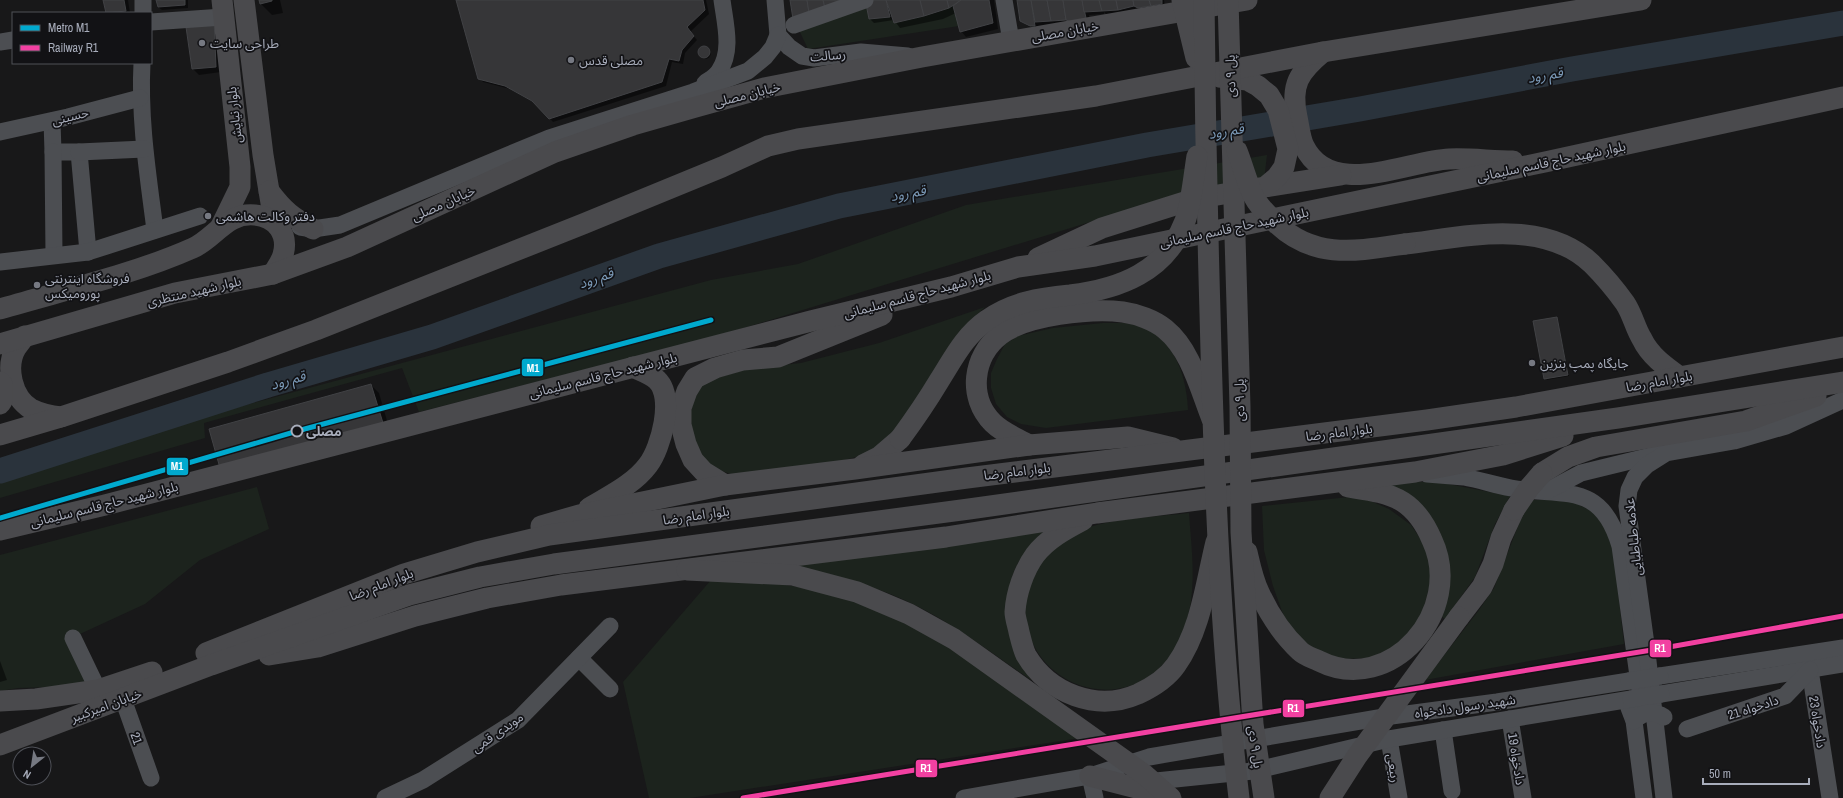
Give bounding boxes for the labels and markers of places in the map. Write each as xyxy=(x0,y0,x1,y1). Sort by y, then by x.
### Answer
place label: طراحی سایت xyxy=(210,35,279,52)
marker: طراحی سایت xyxy=(197,38,207,48)
place label: مصلی قدس xyxy=(579,52,643,69)
marker: مصلی قدس xyxy=(566,55,576,65)
place label: دفتر وکالت هاشمی xyxy=(216,208,315,225)
marker: دفتر وکالت هاشمی xyxy=(203,211,213,221)
place label: فروشگاه اینترنتی پورومیکس xyxy=(45,270,130,303)
marker: فروشگاه اینترنتی پورومیکس xyxy=(32,280,42,290)
place label: جایگاه پمپ بنزین xyxy=(1540,355,1629,373)
marker: جایگاه پمپ بنزین xyxy=(1527,358,1537,368)
place label: مصلی xyxy=(306,423,342,440)
marker: مصلی xyxy=(290,424,304,438)

